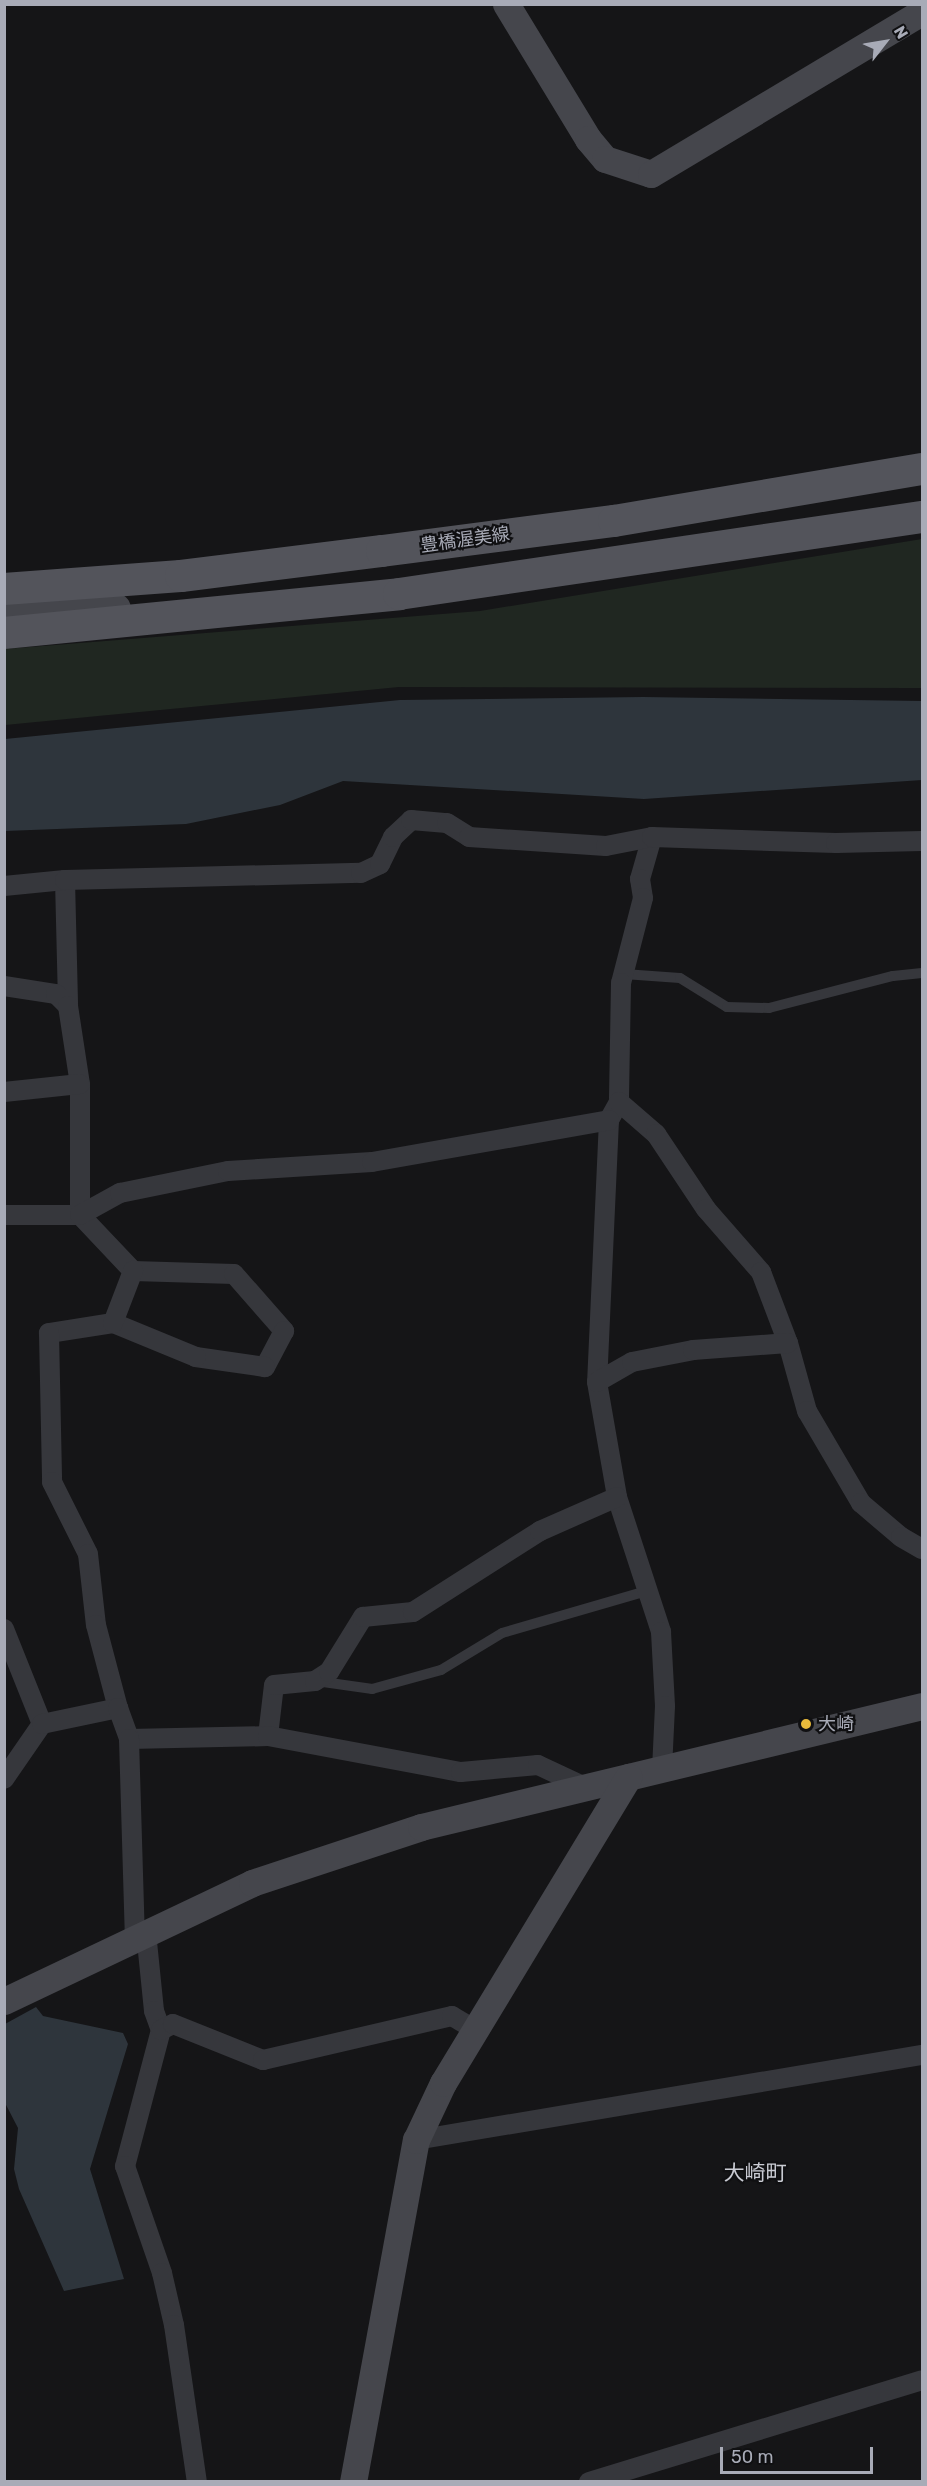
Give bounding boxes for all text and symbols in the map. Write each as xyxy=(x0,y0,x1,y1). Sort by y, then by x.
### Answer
north arrow xyxy=(855,12,915,72)
text: N xyxy=(890,23,912,42)
street label: 豊橋渥美線 xyxy=(419,523,511,557)
place label: 大崎 xyxy=(818,1713,854,1735)
marker: 大崎 xyxy=(799,1717,813,1731)
district label: 大崎町 xyxy=(724,2160,786,2186)
scale bar xyxy=(723,2435,876,2473)
text: 50 m xyxy=(731,2446,774,2468)

